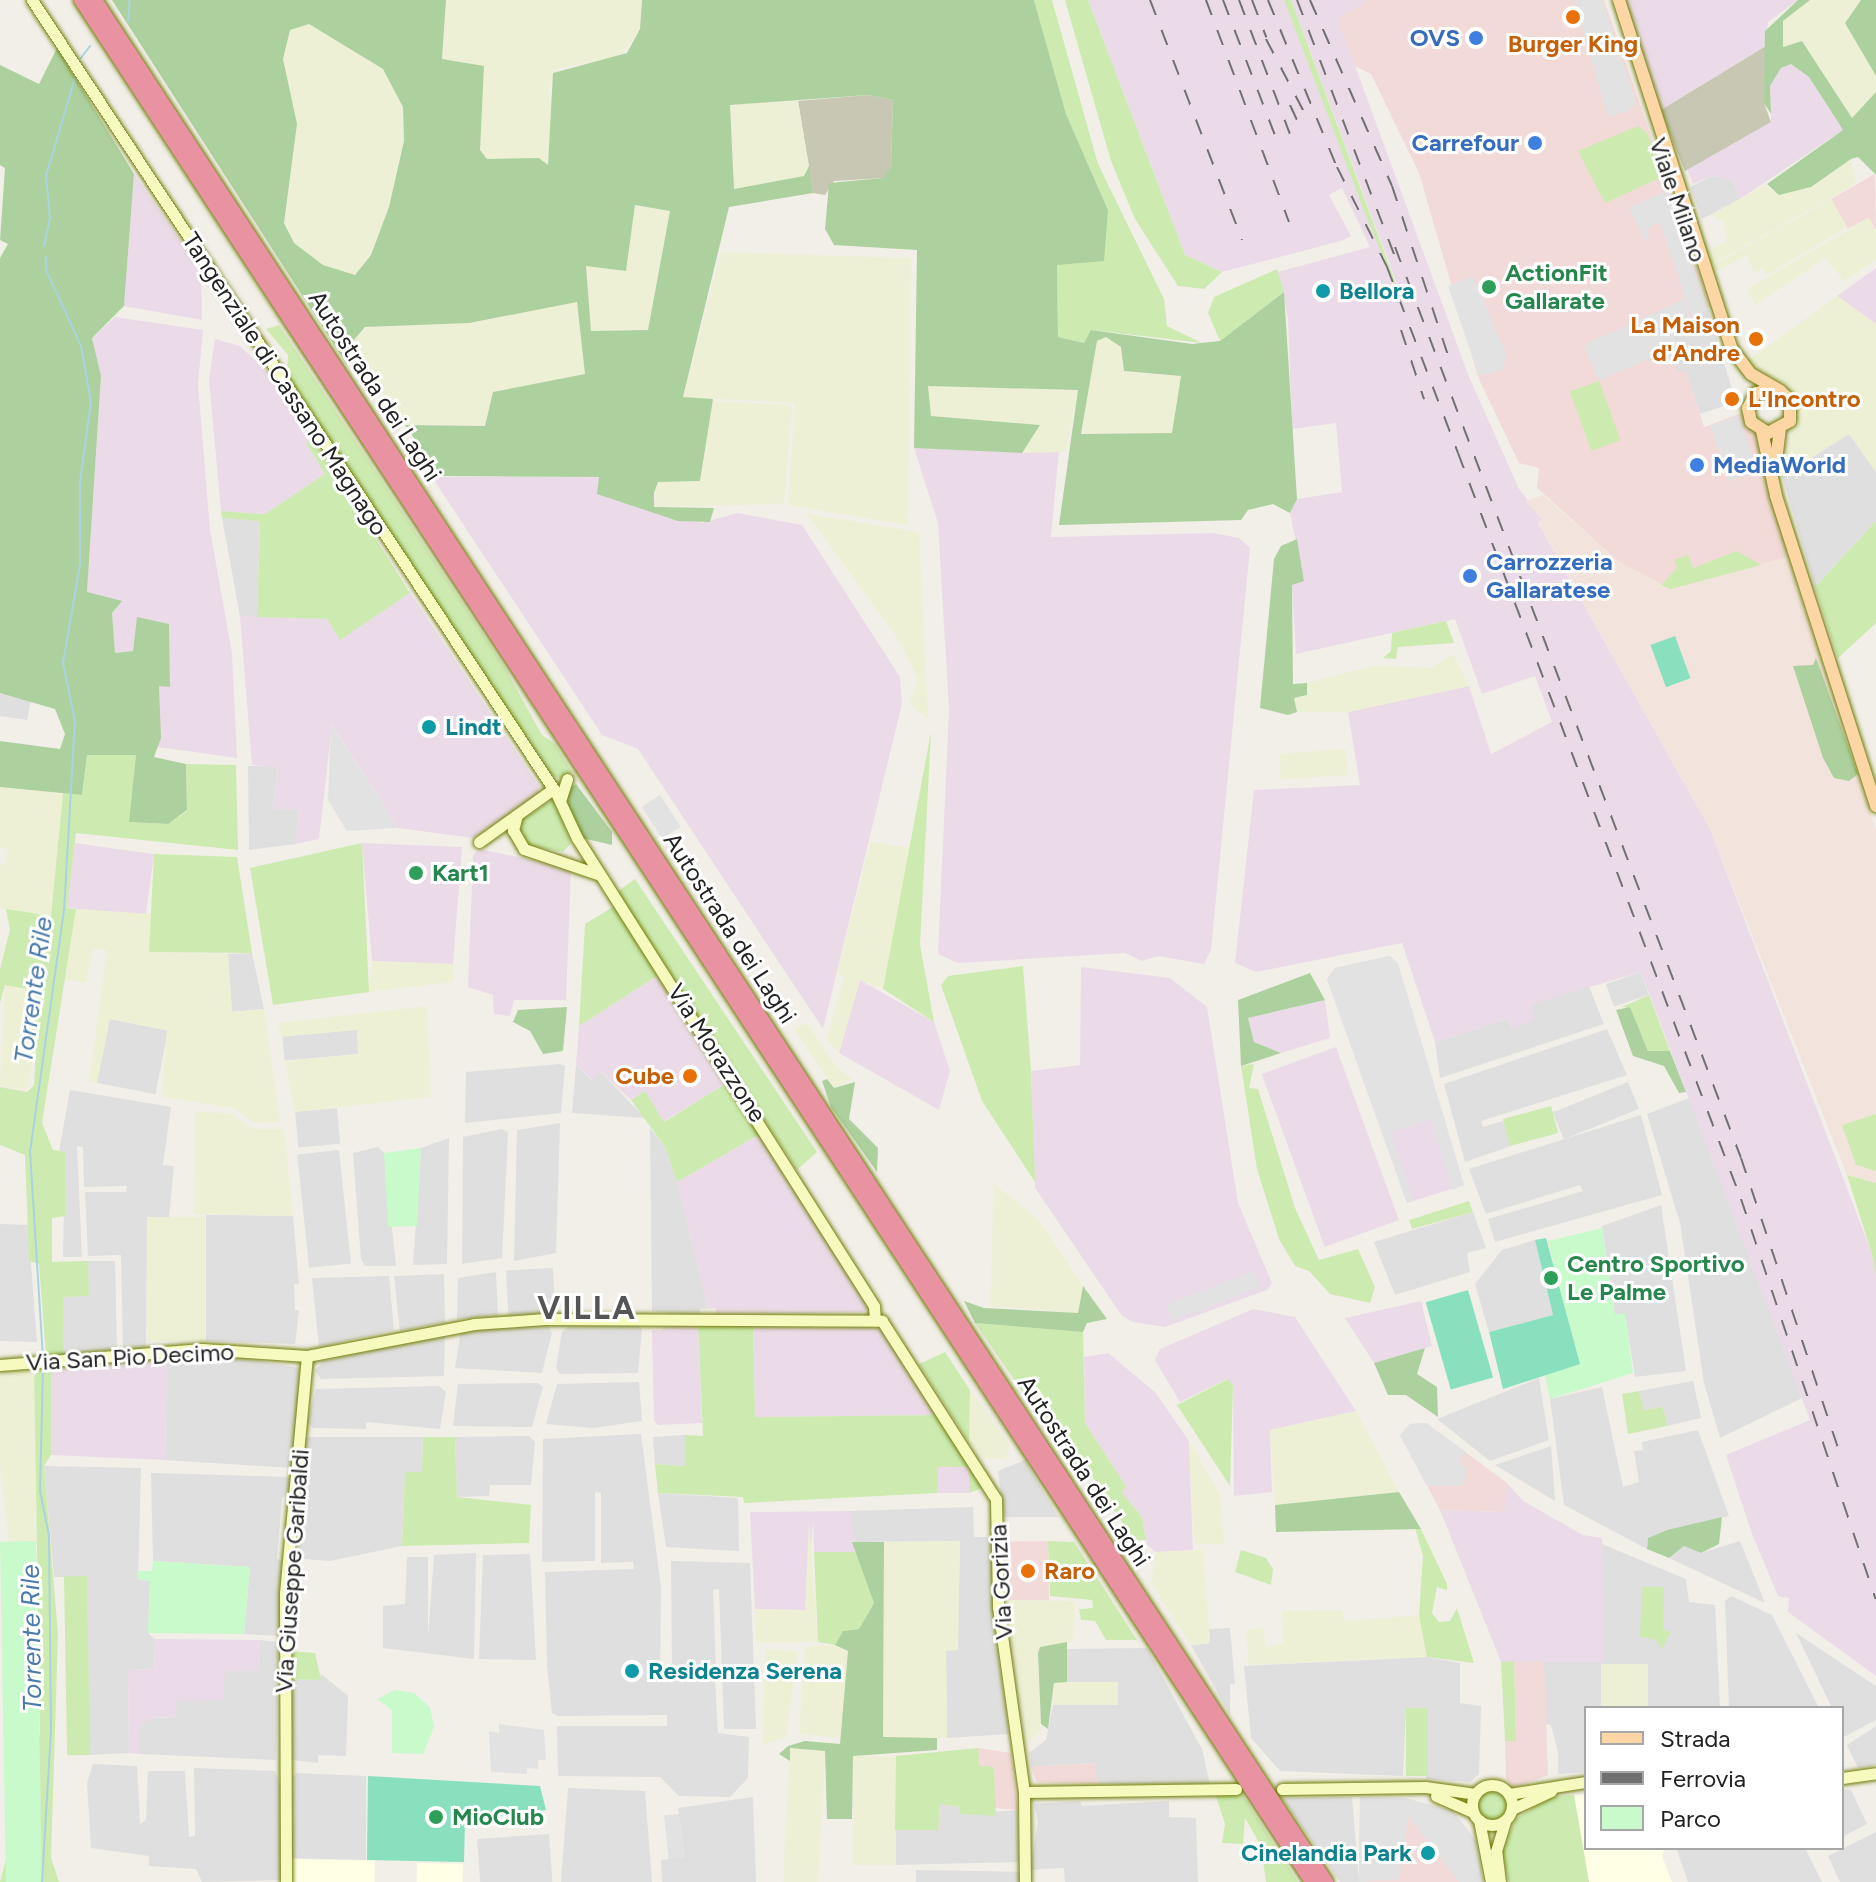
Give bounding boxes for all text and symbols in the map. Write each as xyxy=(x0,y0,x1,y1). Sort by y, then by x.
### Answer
marker: Burger King xyxy=(1564,8,1582,26)
place label: OVS xyxy=(1410,24,1460,52)
marker: OVS xyxy=(1467,29,1485,47)
place label: Burger King xyxy=(1508,30,1638,58)
place label: Carrefour xyxy=(1412,129,1519,157)
marker: Carrefour xyxy=(1526,134,1544,152)
street label: Viale Milano xyxy=(1643,134,1713,266)
street label: Tangenziale di Cassano Magnago xyxy=(176,227,394,541)
place label: ActionFit Gallarate xyxy=(1505,259,1608,315)
place label: Bellora xyxy=(1339,277,1415,305)
marker: ActionFit Gallarate xyxy=(1480,278,1498,296)
marker: Bellora xyxy=(1314,282,1332,300)
street label: Autostrada dei Laghi xyxy=(303,285,447,487)
place label: La Maison d'Andre xyxy=(1630,311,1740,367)
marker: La Maison d'Andre xyxy=(1747,330,1765,348)
place label: L'Incontro xyxy=(1748,385,1861,413)
marker: L'Incontro xyxy=(1723,390,1741,408)
place label: MediaWorld xyxy=(1713,451,1846,479)
marker: MediaWorld xyxy=(1688,456,1706,474)
place label: Carrozzeria Gallaratese xyxy=(1486,548,1613,604)
marker: Carrozzeria Gallaratese xyxy=(1461,567,1479,585)
place label: Lindt xyxy=(445,713,502,741)
marker: Lindt xyxy=(420,718,438,736)
street label: Autostrada dei Laghi xyxy=(658,827,802,1029)
place label: Kart1 xyxy=(432,859,489,887)
marker: Kart1 xyxy=(407,864,425,882)
water label: Torrente Rile xyxy=(8,915,60,1065)
street label: Via Morazzone xyxy=(662,979,772,1127)
place label: Cube xyxy=(615,1062,674,1090)
marker: Cube xyxy=(681,1067,699,1085)
place label: Centro Sportivo Le Palme xyxy=(1567,1250,1745,1306)
marker: Centro Sportivo Le Palme xyxy=(1542,1269,1560,1287)
district label: VILLA xyxy=(537,1289,637,1327)
street label: Via San Pio Decimo xyxy=(25,1337,235,1377)
street label: Autostrada dei Laghi xyxy=(1012,1370,1156,1572)
street label: Via Giuseppe Garibaldi xyxy=(269,1448,315,1694)
street label: Via Gorizia xyxy=(984,1523,1018,1641)
place label: Raro xyxy=(1044,1557,1095,1585)
marker: Raro xyxy=(1019,1562,1037,1580)
water label: Torrente Rile xyxy=(15,1564,49,1712)
place label: Residenza Serena xyxy=(648,1657,842,1685)
marker: Residenza Serena xyxy=(623,1662,641,1680)
legend xyxy=(1584,1706,1844,1850)
text: Strada xyxy=(1660,1724,1730,1753)
text: Ferrovia xyxy=(1660,1764,1746,1793)
place label: MioClub xyxy=(452,1803,544,1831)
text: Parco xyxy=(1660,1804,1721,1833)
marker: MioClub xyxy=(427,1808,445,1826)
place label: Cinelandia Park xyxy=(1241,1839,1412,1867)
marker: Cinelandia Park xyxy=(1419,1844,1437,1862)

